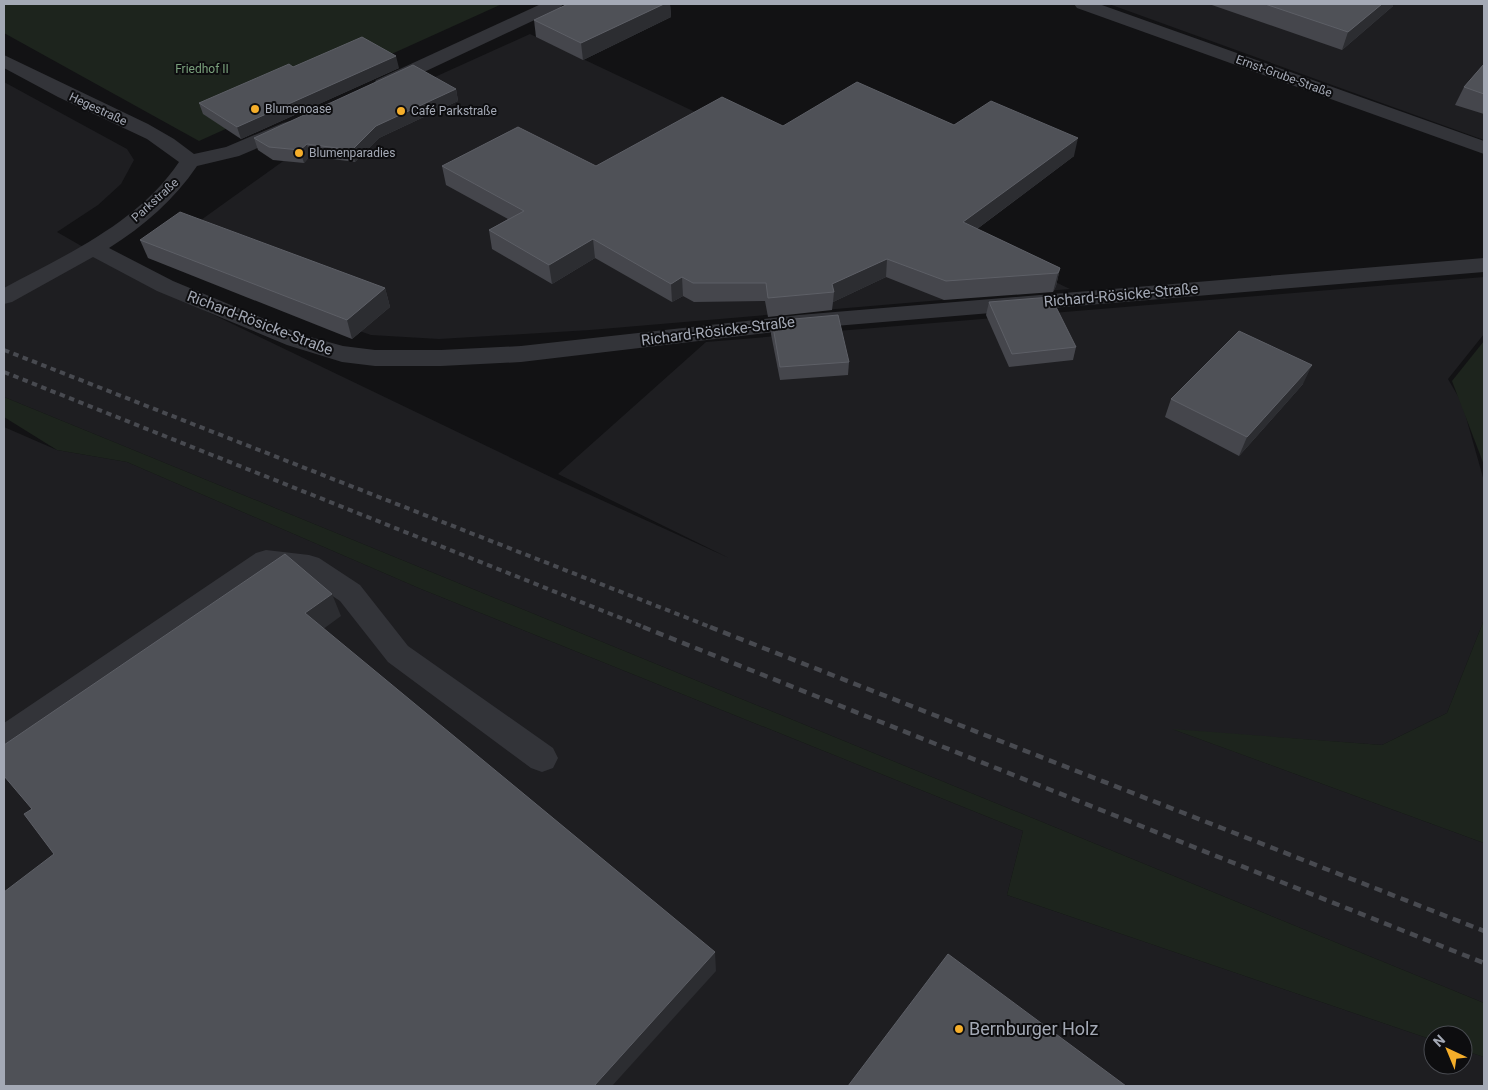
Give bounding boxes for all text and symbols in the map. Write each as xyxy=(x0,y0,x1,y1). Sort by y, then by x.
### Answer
street label: Ernst-Grube-Straße xyxy=(1234,52,1334,100)
park label: Friedhof II xyxy=(175,62,229,76)
street label: Hegestraße xyxy=(67,90,129,128)
place label: Blumenoase xyxy=(265,102,331,116)
marker: Blumenoase xyxy=(249,103,261,115)
place label: Café Parkstraße xyxy=(411,104,497,118)
marker: Café Parkstraße xyxy=(395,105,407,117)
place label: Blumenparadies xyxy=(309,146,395,160)
marker: Blumenparadies xyxy=(293,147,305,159)
street label: Parkstraße xyxy=(129,175,181,225)
street label: Richard-Rösicke-Straße xyxy=(1043,279,1199,311)
street label: Richard-Rösicke-Straße xyxy=(184,287,336,359)
street label: Richard-Rösicke-Straße xyxy=(640,313,796,349)
place label: Bernburger Holz xyxy=(969,1018,1098,1039)
marker: Bernburger Holz xyxy=(953,1023,965,1035)
north arrow xyxy=(1423,1025,1473,1075)
text: N xyxy=(1430,1031,1448,1050)

